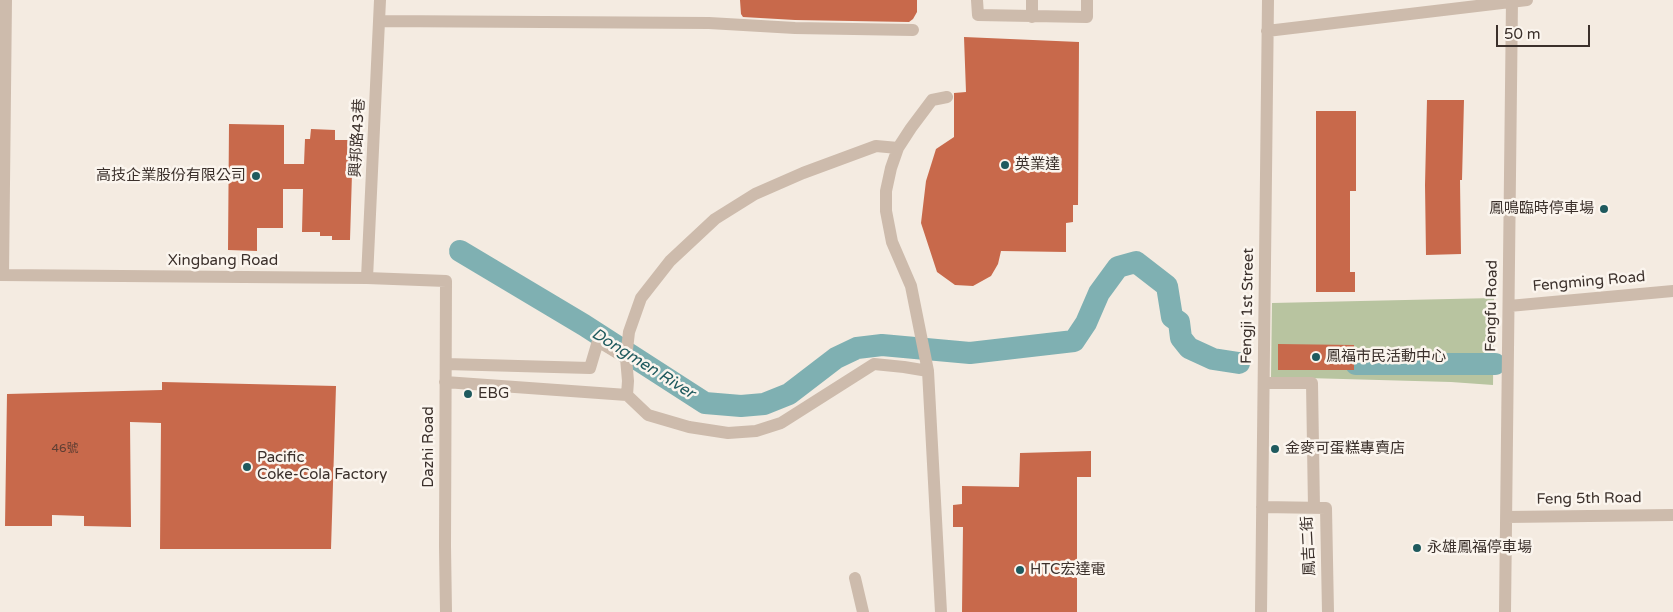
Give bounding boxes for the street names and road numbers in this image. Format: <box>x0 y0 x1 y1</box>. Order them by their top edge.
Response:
street label: 興邦路43巷 <box>347 98 369 178</box>
street label: Fengji 1st Street <box>1238 248 1258 364</box>
street label: Xingbang Road <box>168 252 278 270</box>
street label: Fengfu Road <box>1482 260 1502 352</box>
street label: Fengming Road <box>1532 268 1646 296</box>
street label: Dazhi Road <box>420 406 438 488</box>
street label: Feng 5th Road <box>1536 489 1642 509</box>
street label: 鳳吉二街 <box>1298 516 1320 576</box>

